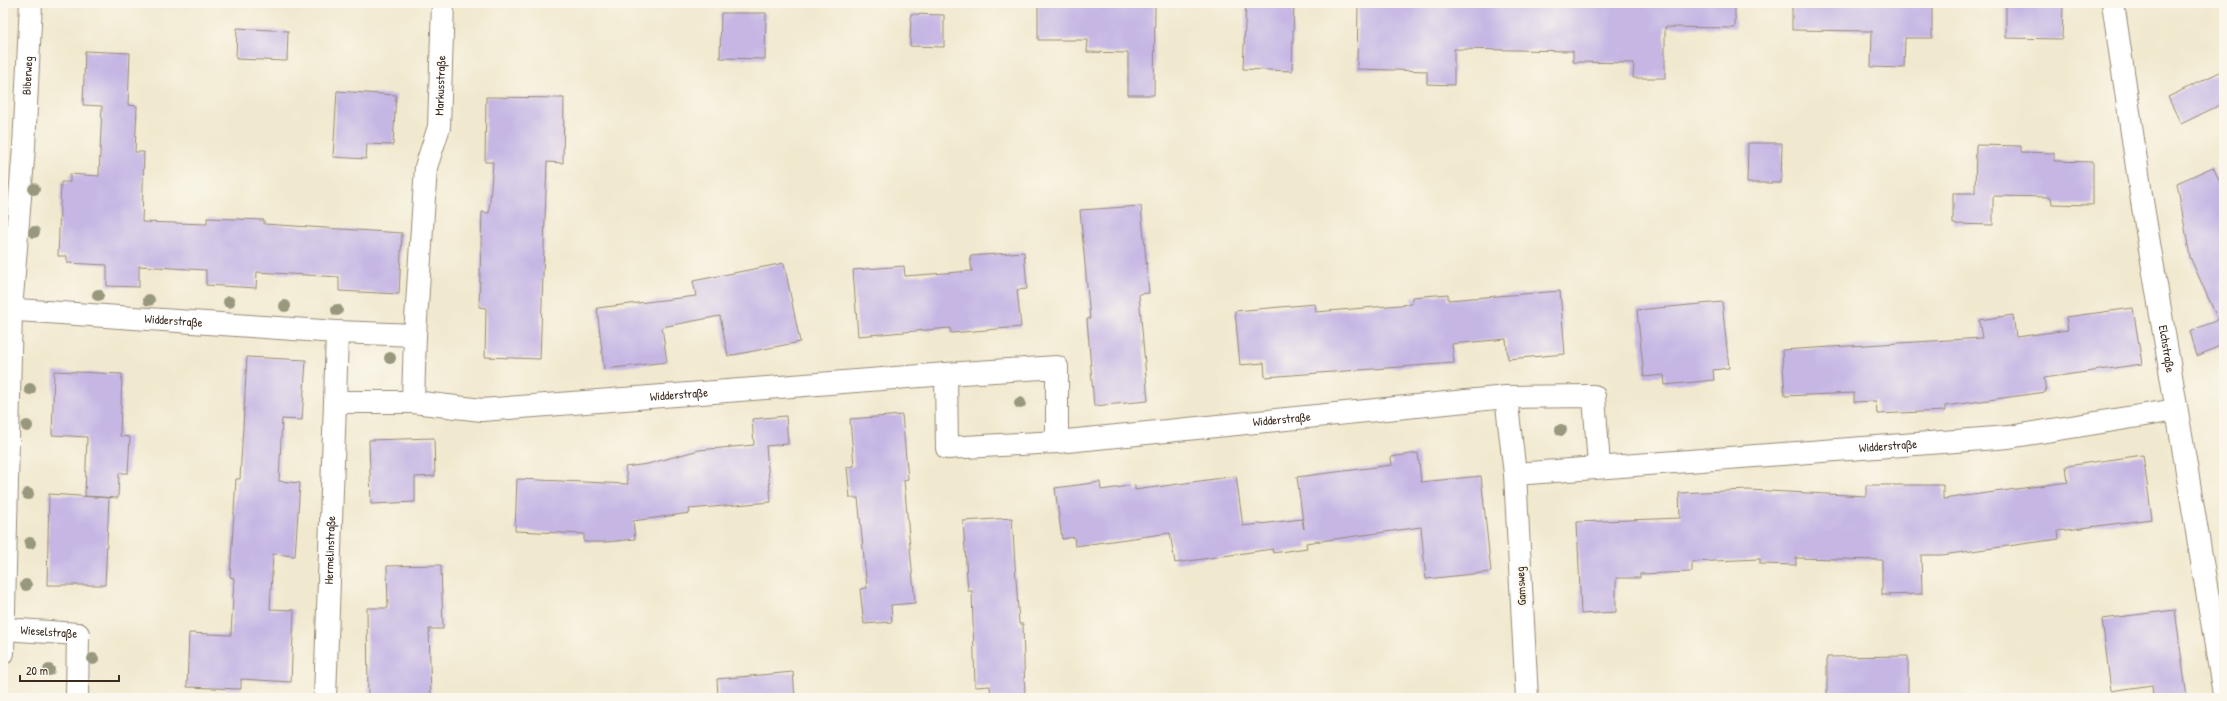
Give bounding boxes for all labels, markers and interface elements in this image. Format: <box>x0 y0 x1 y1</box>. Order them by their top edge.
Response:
street label: Markusstraße <box>430 55 449 116</box>
street label: Biberweg <box>18 56 36 95</box>
street label: Widderstraße <box>144 310 203 331</box>
street label: Elchstraße <box>2155 324 2179 374</box>
street label: Widderstraße <box>649 383 709 405</box>
street label: Widderstraße <box>1252 408 1312 430</box>
street label: Widderstraße <box>1858 435 1918 456</box>
street label: Hermelinstraße <box>320 515 339 585</box>
street label: Gamsweg <box>1511 566 1530 606</box>
street label: Wieselstraße <box>20 621 78 642</box>
scale bar <box>20 657 119 683</box>
text: 20 m <box>26 662 48 679</box>

